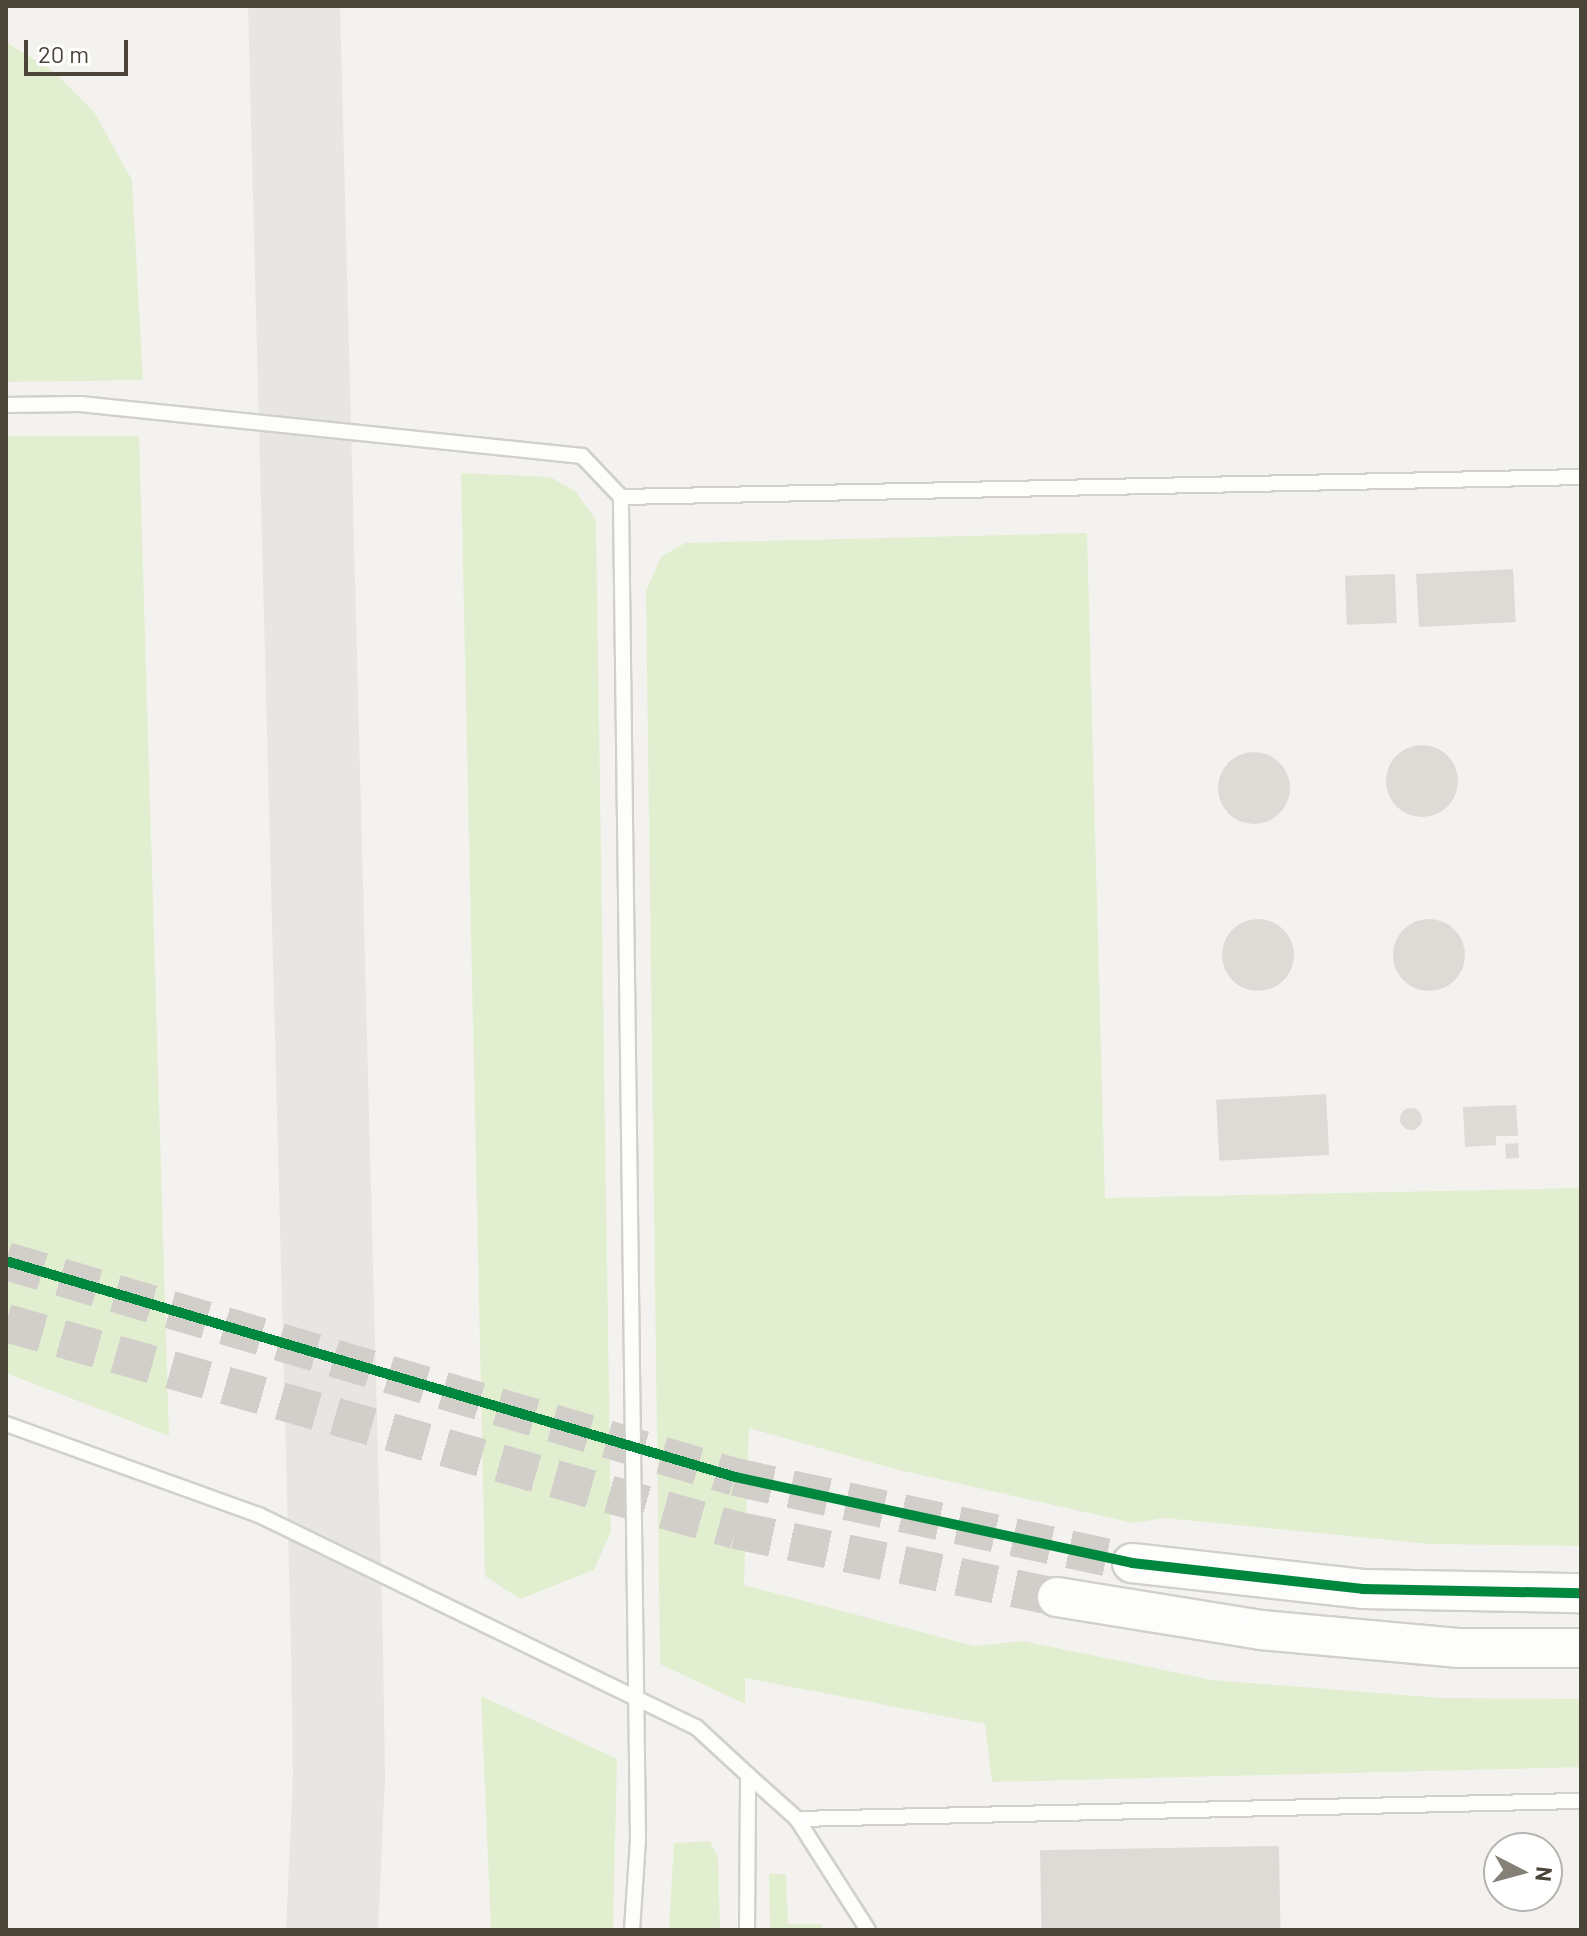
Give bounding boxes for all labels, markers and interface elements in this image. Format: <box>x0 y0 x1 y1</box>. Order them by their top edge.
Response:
scale bar <box>28 24 132 74</box>
text: 20 m <box>38 39 89 68</box>
north arrow <box>1483 1832 1563 1912</box>
text: N <box>1531 1866 1559 1883</box>

